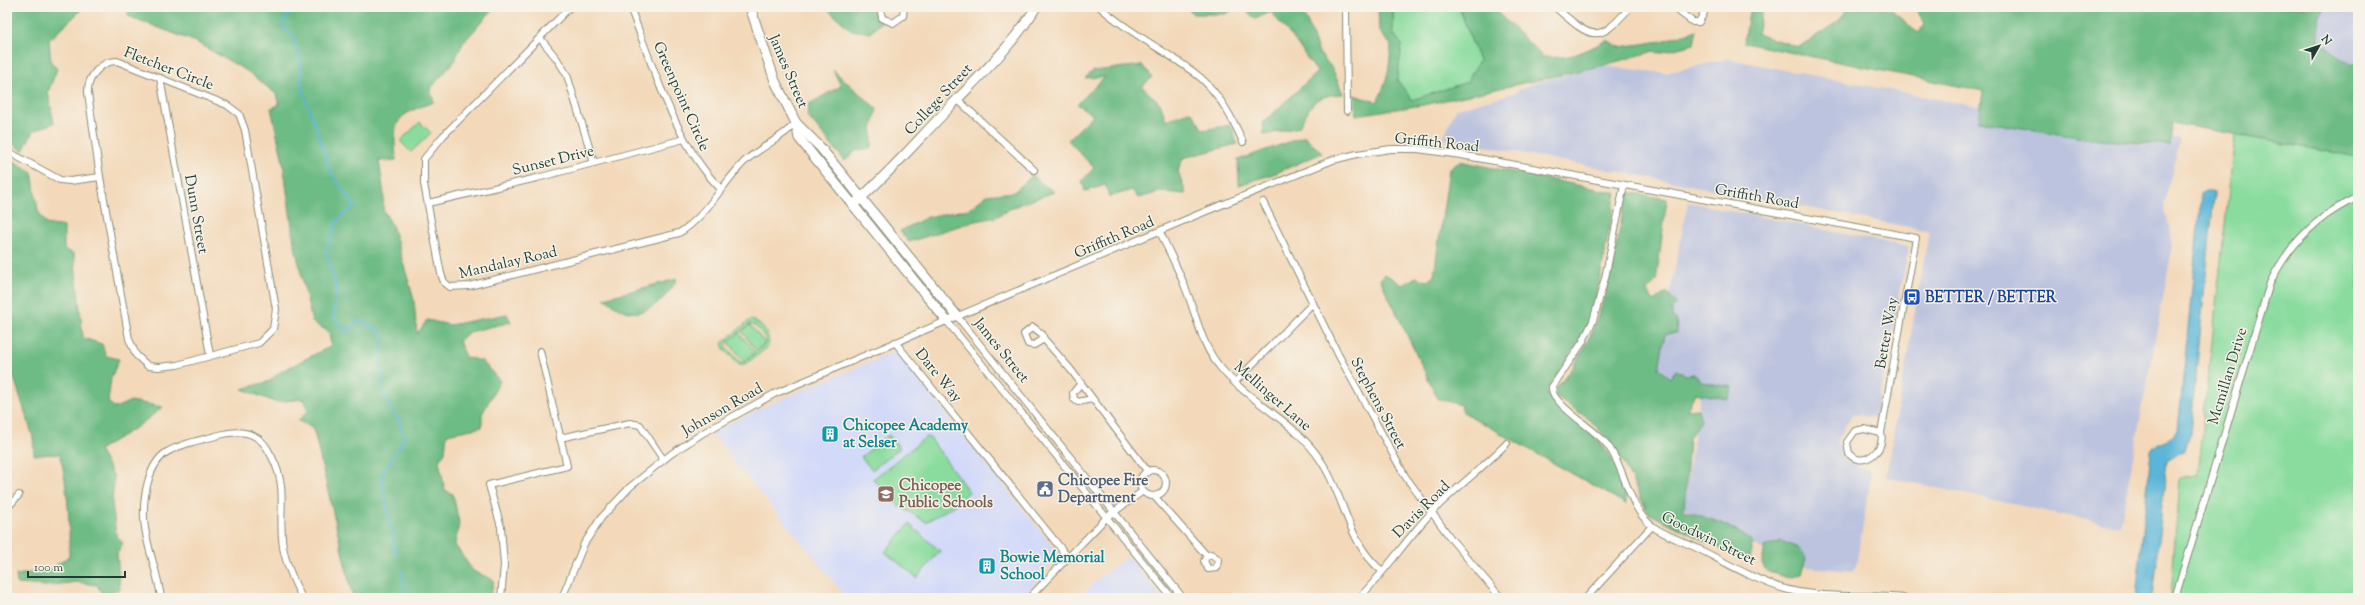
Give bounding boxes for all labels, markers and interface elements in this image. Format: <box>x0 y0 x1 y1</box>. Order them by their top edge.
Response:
north arrow <box>2299 26 2339 66</box>
street label: James Street <box>762 31 813 112</box>
text: N <box>2316 31 2335 49</box>
street label: Greenpoint Circle <box>647 39 714 155</box>
street label: Fletcher Circle <box>120 43 217 96</box>
street label: College Street <box>900 60 978 141</box>
street label: Griffith Road <box>1393 129 1481 158</box>
street label: Sunset Drive <box>510 141 597 182</box>
street label: Dunn Street <box>178 173 213 256</box>
street label: Griffith Road <box>1713 180 1801 215</box>
street label: Griffith Road <box>1071 212 1158 265</box>
street label: Mandalay Road <box>457 242 560 285</box>
bus stop icon: BETTER / BETTER <box>1902 287 1922 307</box>
place label: BETTER / BETTER <box>1925 288 2057 309</box>
street label: Better Way <box>1871 295 1904 371</box>
street label: James Street <box>967 313 1034 388</box>
street label: Mcmillan Drive <box>2204 325 2253 428</box>
street label: Dare Way <box>909 344 967 408</box>
street label: Stephens Street <box>1345 354 1411 453</box>
street label: Mellinger Lane <box>1229 358 1315 437</box>
street label: Johnson Road <box>678 378 767 442</box>
place label: Chicopee Academy at Selser <box>843 416 969 454</box>
building icon: Chicopee Academy at Selser <box>820 424 840 444</box>
place label: Chicopee Fire Department <box>1058 471 1148 509</box>
place label: Chicopee Public Schools <box>899 476 993 514</box>
street label: Davis Road <box>1389 476 1456 543</box>
public building icon: Chicopee Fire Department <box>1035 479 1055 499</box>
school or university icon: Chicopee Public Schools <box>876 484 896 504</box>
street label: Goodwin Street <box>1657 507 1759 571</box>
place label: Bowie Memorial School <box>1000 548 1106 586</box>
scale bar <box>28 553 125 579</box>
building icon: Bowie Memorial School <box>977 556 997 576</box>
text: 100 m <box>34 559 63 577</box>

